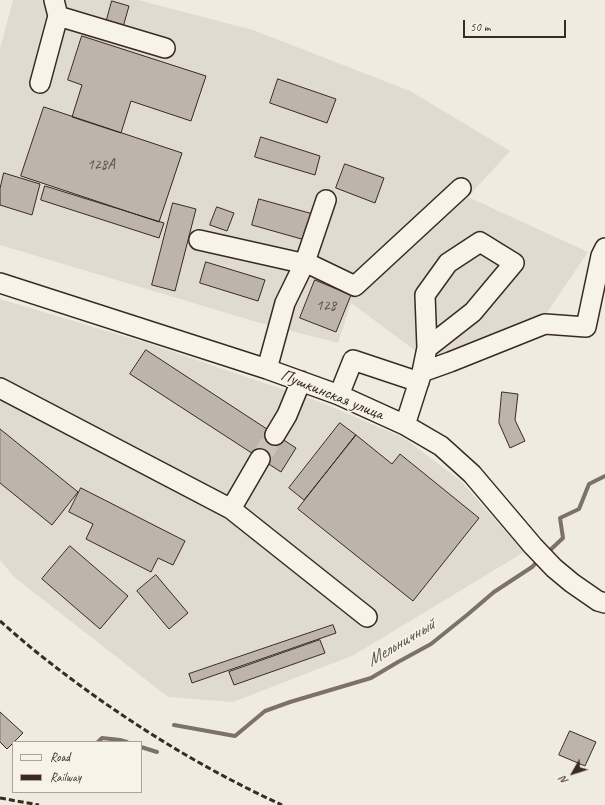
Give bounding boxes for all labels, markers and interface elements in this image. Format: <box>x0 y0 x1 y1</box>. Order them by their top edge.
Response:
scale bar <box>465 12 568 38</box>
text: 50 m <box>470 19 490 35</box>
house number: 128А <box>87 156 115 174</box>
house number: 128 <box>316 297 336 315</box>
street label: Пушкинская улица <box>278 365 386 425</box>
water label: Мельничный <box>363 614 439 672</box>
legend <box>12 741 142 793</box>
text: Road <box>50 749 70 765</box>
north arrow <box>553 753 593 793</box>
text: Railway <box>50 769 81 785</box>
text: N <box>556 773 571 788</box>

